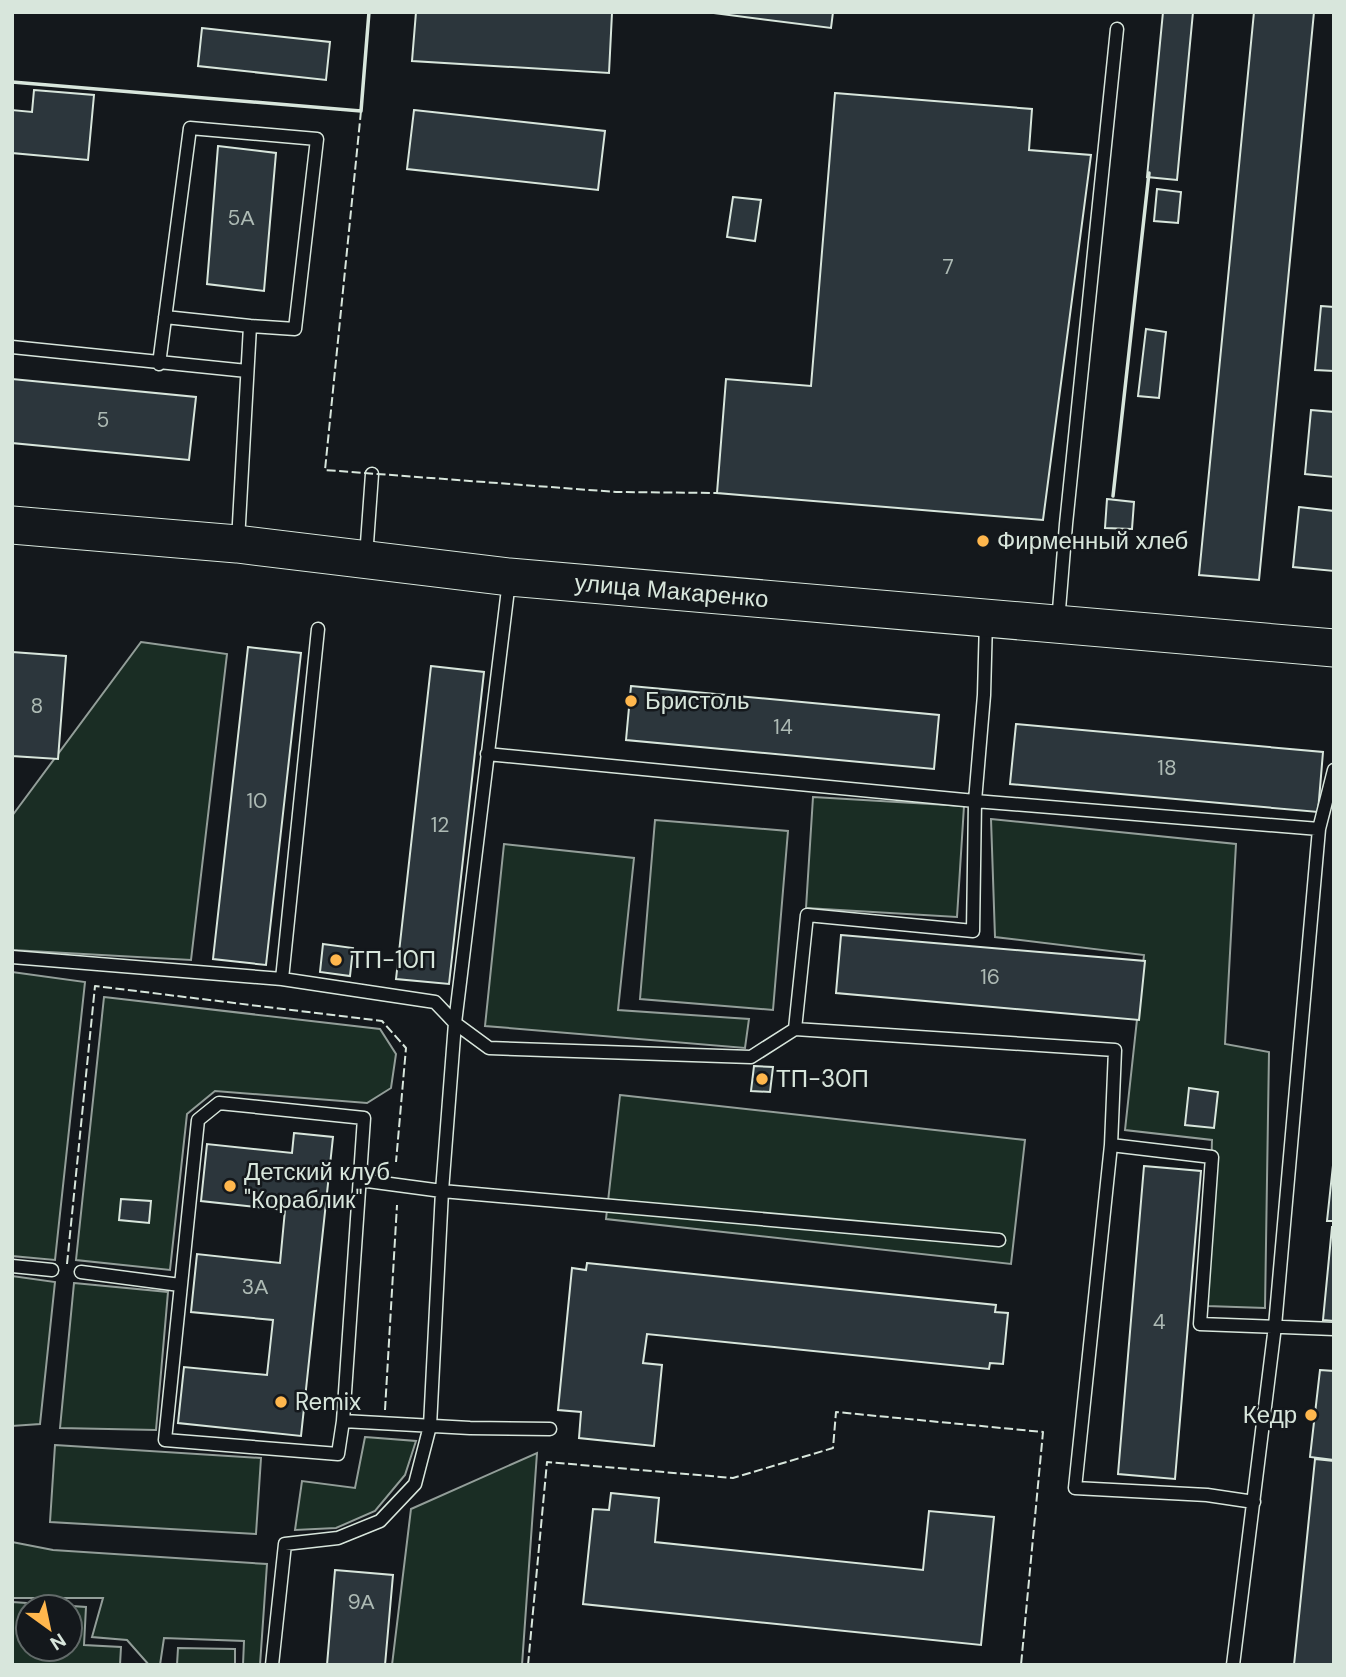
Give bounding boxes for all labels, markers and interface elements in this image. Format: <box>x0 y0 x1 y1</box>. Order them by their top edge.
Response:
house number: 5А <box>228 204 254 232</box>
house number: 7 <box>942 253 954 281</box>
house number: 5 <box>97 406 109 434</box>
place label: Фирменный хлеб <box>997 525 1188 556</box>
marker: Фирменный хлеб <box>975 533 991 549</box>
street label: улица Макаренко <box>573 567 770 614</box>
place label: Бристоль <box>645 685 750 716</box>
house number: 8 <box>31 692 43 720</box>
marker: Бристоль <box>623 693 639 709</box>
house number: 14 <box>773 713 793 741</box>
house number: 18 <box>1157 754 1177 782</box>
house number: 10 <box>247 787 267 815</box>
house number: 12 <box>431 811 449 839</box>
place label: ТП-10П <box>350 944 436 975</box>
marker: ТП-10П <box>328 952 344 968</box>
house number: 16 <box>980 963 1000 991</box>
place label: ТП-30П <box>776 1063 869 1094</box>
marker: ТП-30П <box>754 1071 770 1087</box>
place label: Детский клуб "Кораблик" <box>244 1156 390 1215</box>
marker: Детский клуб "Кораблик" <box>222 1178 238 1194</box>
house number: 3А <box>242 1273 268 1301</box>
house number: 4 <box>1153 1308 1166 1336</box>
place label: Remix <box>295 1386 361 1417</box>
marker: Remix <box>273 1394 289 1410</box>
place label: Кедр <box>1243 1399 1297 1430</box>
marker: Кедр <box>1303 1407 1319 1423</box>
house number: 9А <box>347 1588 375 1616</box>
north arrow <box>14 1593 84 1663</box>
text: N <box>45 1628 71 1656</box>

